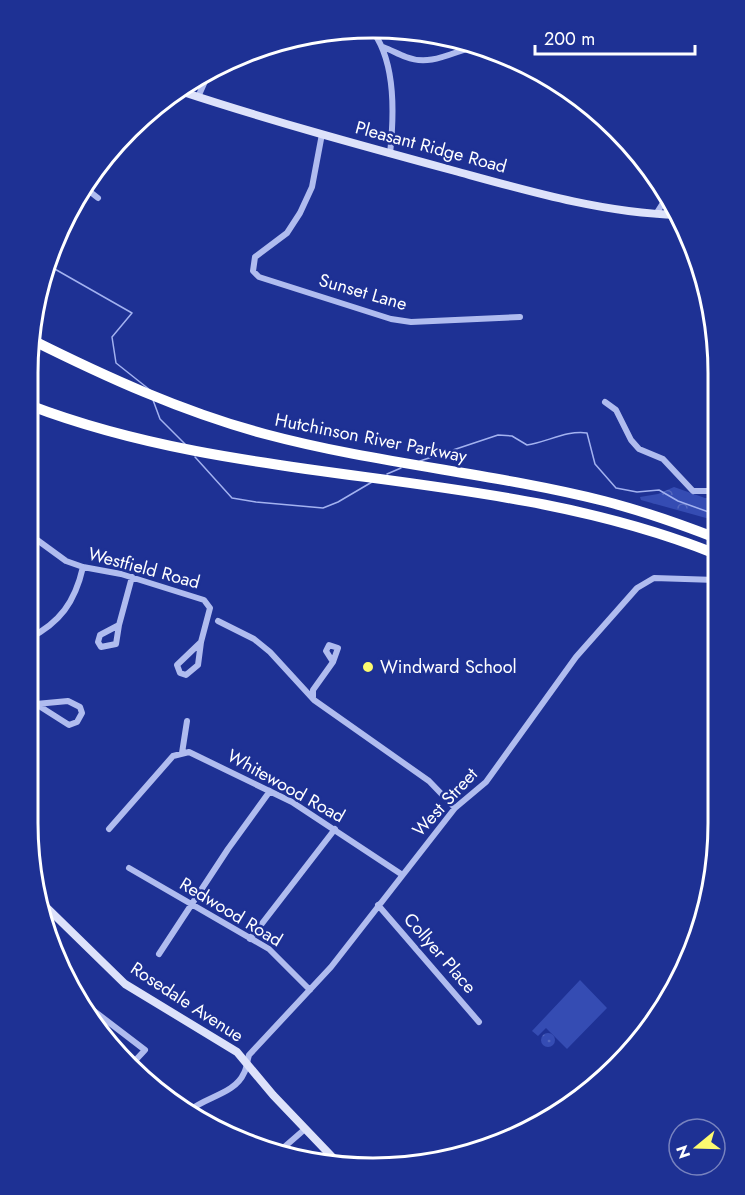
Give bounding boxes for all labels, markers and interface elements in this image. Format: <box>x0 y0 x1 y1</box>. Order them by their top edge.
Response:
scale bar <box>535 18 696 56</box>
text: 200 m <box>544 26 595 52</box>
street label: Pleasant Ridge Road <box>352 114 510 180</box>
street label: Sunset Lane <box>316 267 410 317</box>
street label: Hutchinson River Parkway <box>273 407 469 469</box>
street label: Westfield Road <box>85 541 203 595</box>
place label: Windward School <box>380 654 517 680</box>
marker: Windward School <box>361 660 375 674</box>
street label: Whitewood Road <box>222 743 350 829</box>
street label: West Street <box>406 761 484 842</box>
street label: Redwood Road <box>175 871 287 953</box>
street label: Collyer Place <box>398 907 482 999</box>
street label: Rosedale Avenue <box>125 956 249 1048</box>
north arrow <box>667 1117 727 1177</box>
text: N <box>670 1142 696 1161</box>

